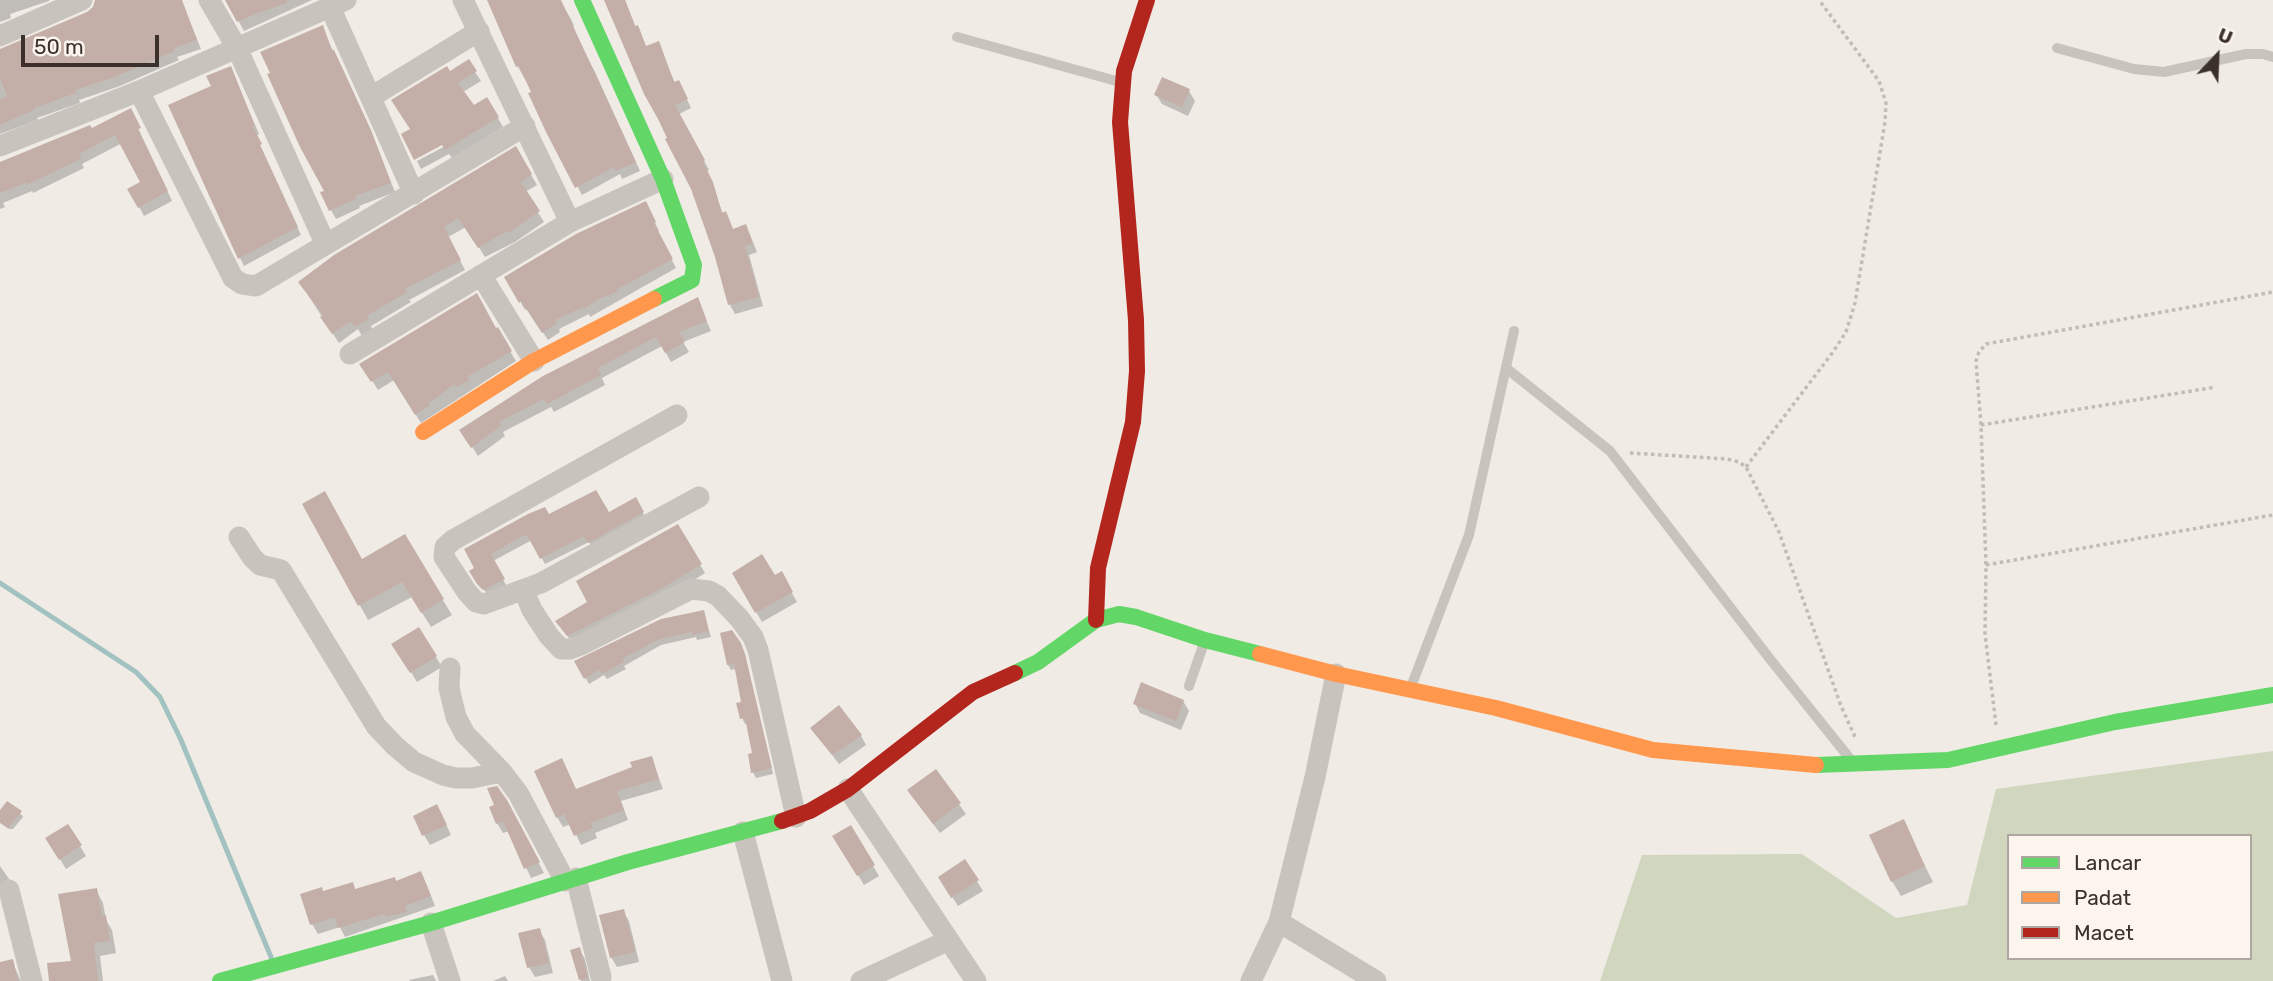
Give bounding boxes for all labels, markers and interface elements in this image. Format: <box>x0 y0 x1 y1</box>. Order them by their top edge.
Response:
scale bar <box>24 21 163 65</box>
north arrow <box>2182 21 2252 91</box>
text: U <box>2215 23 2236 49</box>
text: 50 m <box>34 34 84 59</box>
legend <box>2007 834 2252 960</box>
text: Lancar <box>2074 850 2141 875</box>
text: Padat <box>2074 885 2131 910</box>
text: Macet <box>2074 920 2134 945</box>

